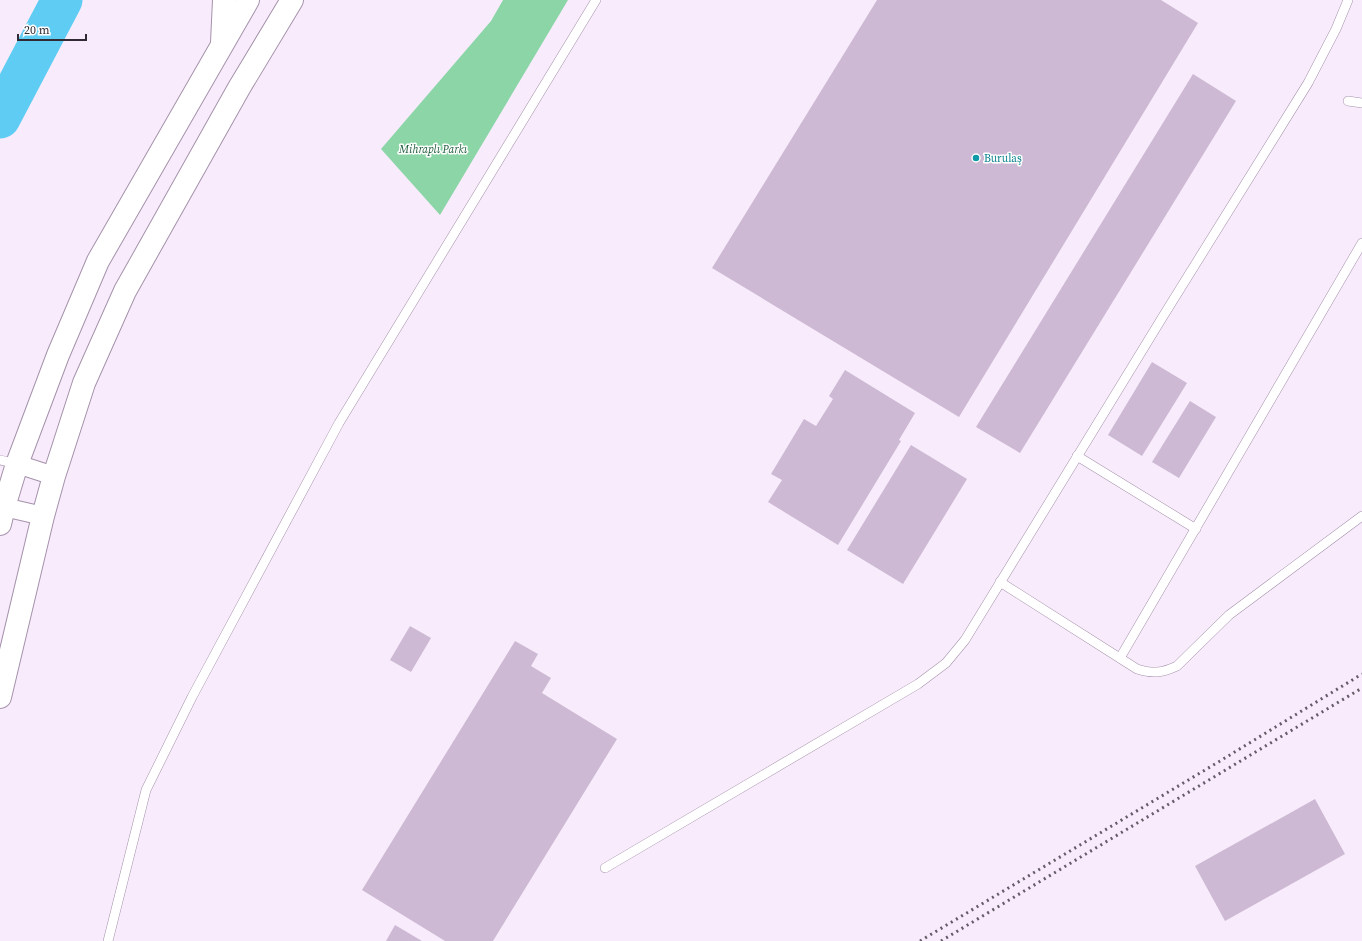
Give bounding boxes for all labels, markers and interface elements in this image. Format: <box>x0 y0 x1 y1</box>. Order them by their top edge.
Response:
scale bar <box>18 16 86 42</box>
text: 20 m <box>24 22 50 38</box>
park label: Mihraplı Parkı <box>398 142 468 157</box>
place label: Burulaş <box>984 151 1022 166</box>
marker: Burulaş <box>971 153 981 163</box>

